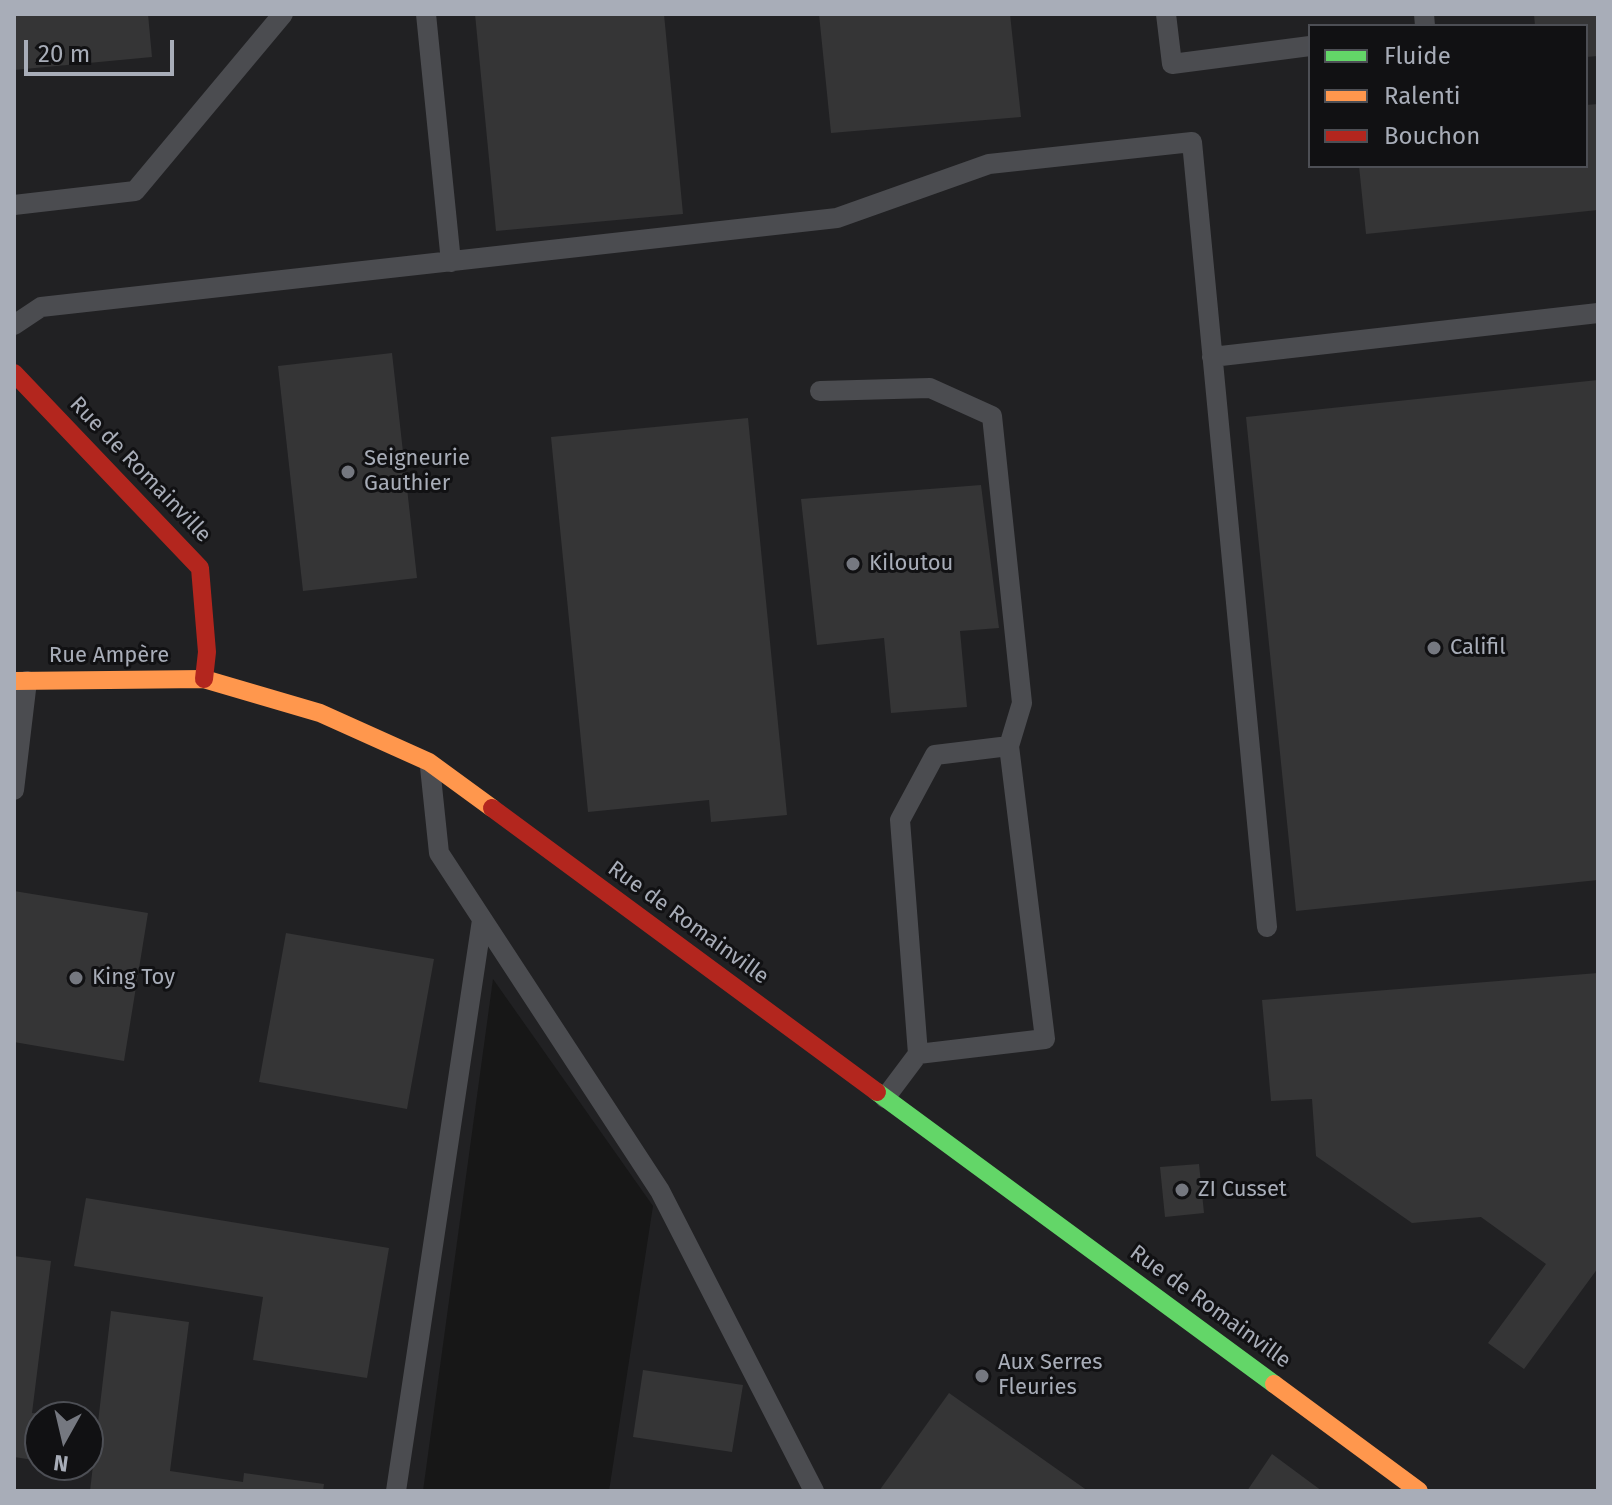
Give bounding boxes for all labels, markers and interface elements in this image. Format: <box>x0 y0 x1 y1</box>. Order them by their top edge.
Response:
scale bar <box>28 24 178 74</box>
legend <box>1308 24 1588 168</box>
text: 20 m <box>38 40 90 68</box>
text: Fluide <box>1384 42 1451 70</box>
text: Ralenti <box>1384 82 1461 110</box>
text: Bouchon <box>1384 122 1480 150</box>
street label: Rue de Romainville <box>64 392 216 548</box>
place label: Seigneurie Gauthier <box>364 446 470 498</box>
marker: Seigneurie Gauthier <box>339 463 357 481</box>
place label: Kiloutou <box>869 551 953 577</box>
marker: Kiloutou <box>844 555 862 573</box>
place label: Califil <box>1450 635 1506 661</box>
marker: Califil <box>1425 639 1443 657</box>
street label: Rue Ampère <box>49 643 169 669</box>
street label: Rue de Romainville <box>602 856 774 990</box>
place label: King Toy <box>92 965 175 991</box>
marker: King Toy <box>67 969 85 987</box>
place label: ZI Cusset <box>1198 1177 1287 1203</box>
marker: ZI Cusset <box>1173 1181 1191 1199</box>
street label: Rue de Romainville <box>1124 1240 1296 1374</box>
place label: Aux Serres Fleuries <box>998 1350 1102 1402</box>
marker: Aux Serres Fleuries <box>973 1367 991 1385</box>
north arrow <box>24 1401 104 1481</box>
text: N <box>52 1449 70 1478</box>

